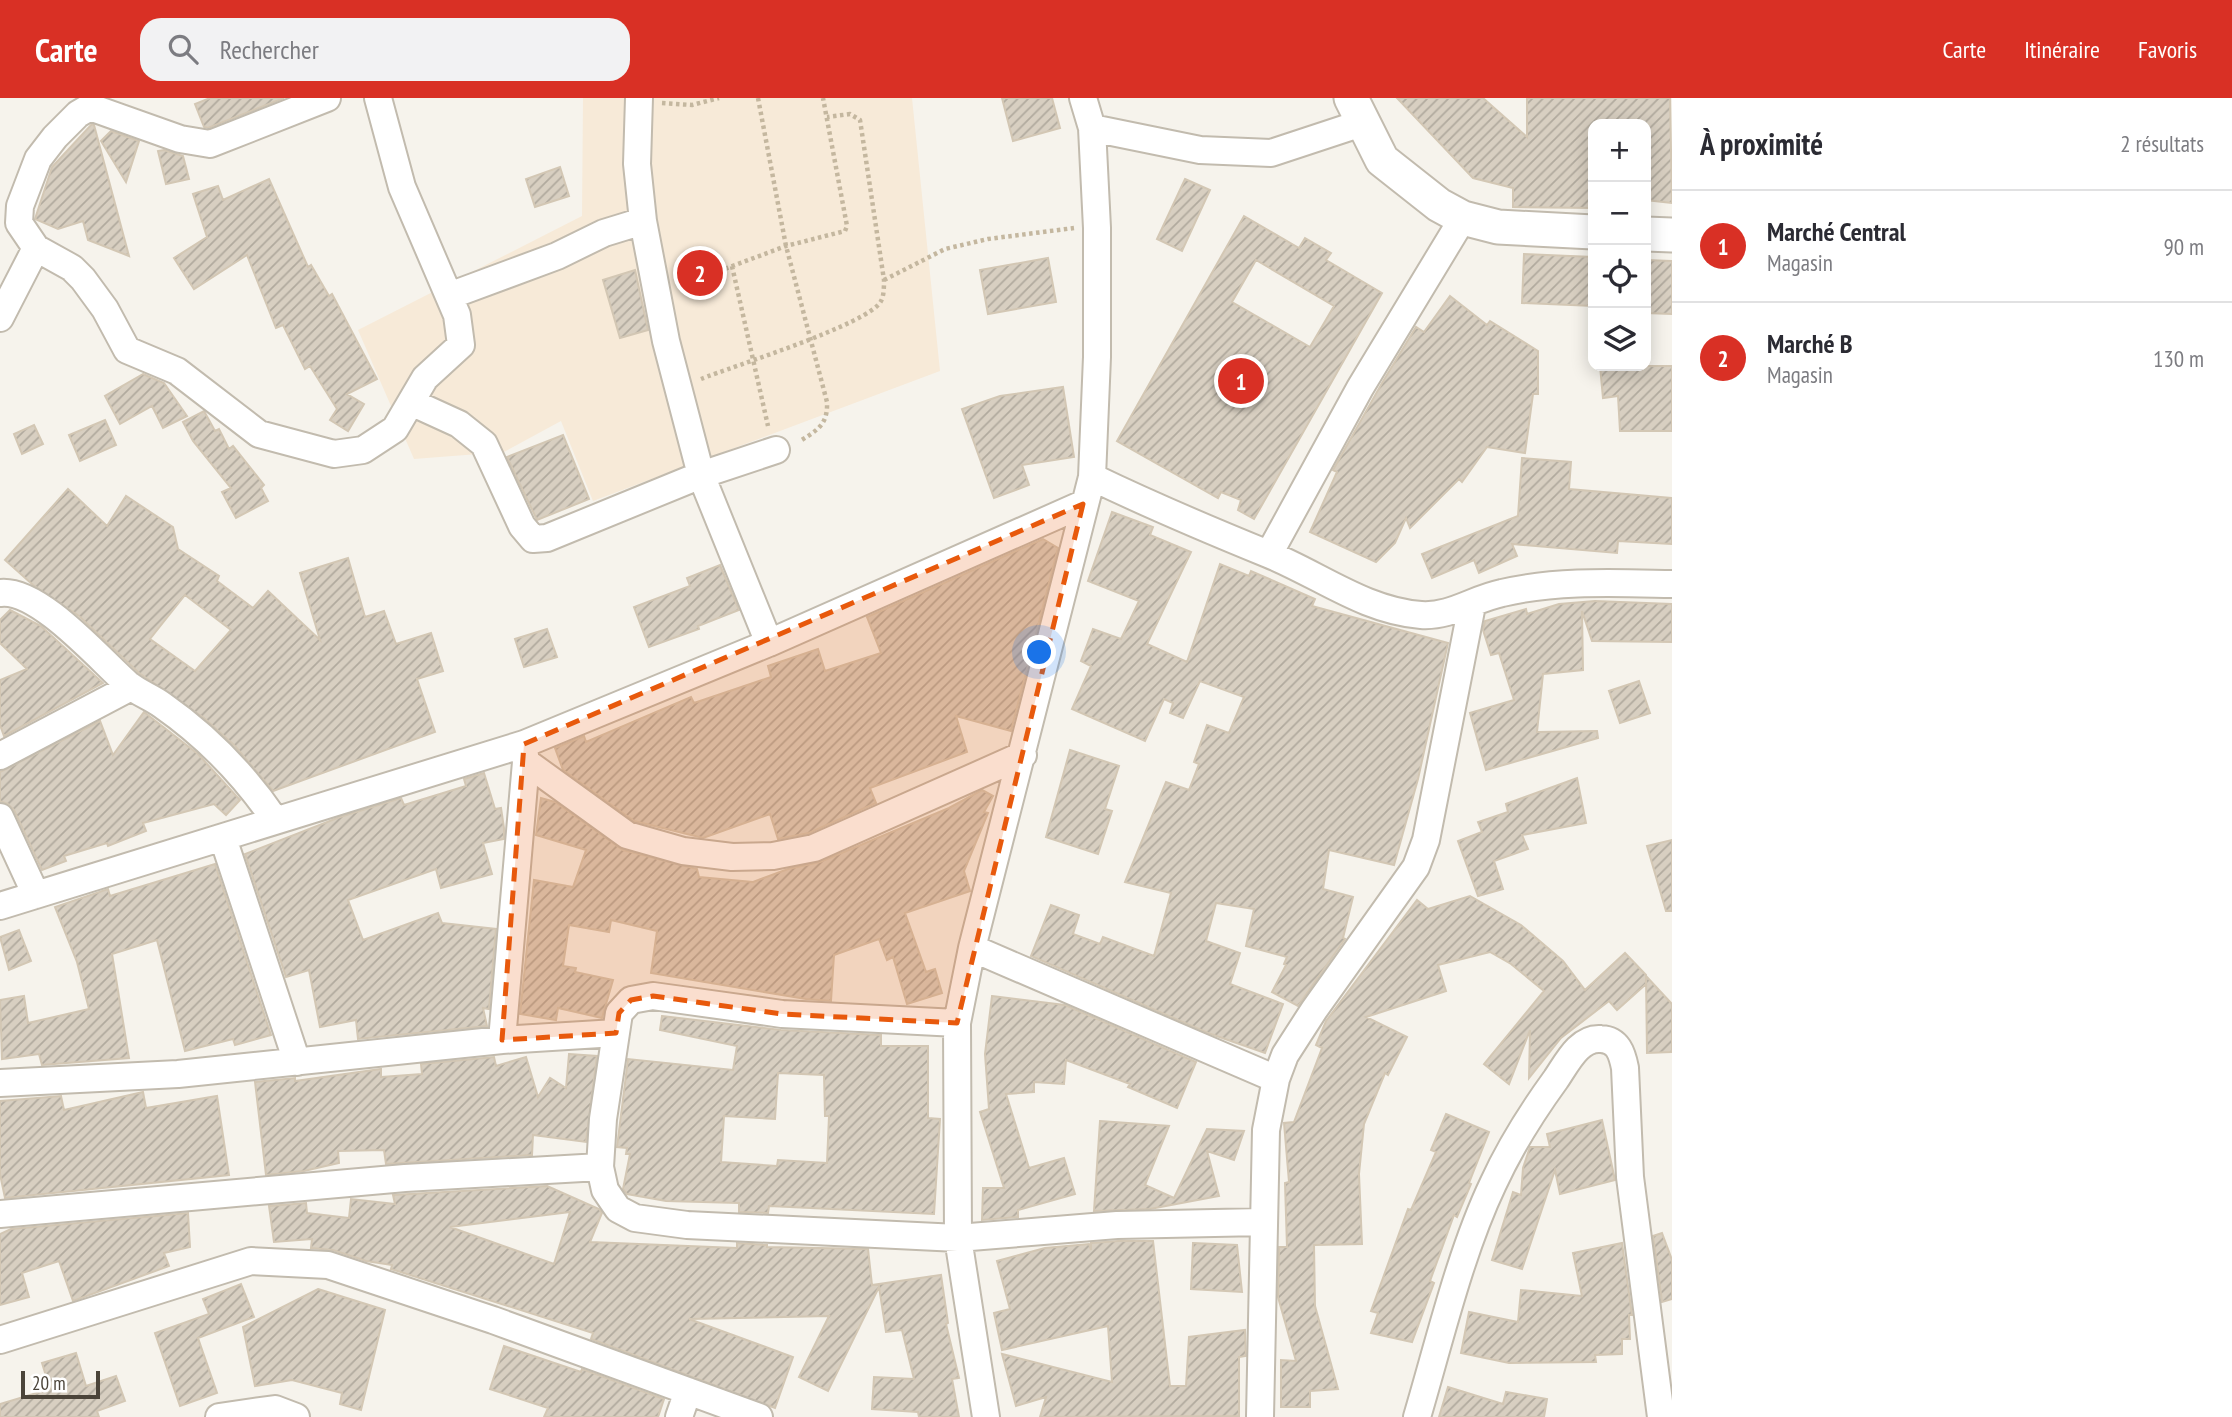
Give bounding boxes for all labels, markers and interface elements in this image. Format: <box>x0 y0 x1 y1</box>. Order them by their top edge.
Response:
search box <box>140 18 630 81</box>
text: Carte <box>35 28 98 71</box>
icon: search <box>164 30 202 68</box>
text: Rechercher <box>220 33 319 66</box>
text: Carte <box>1942 34 1986 65</box>
text: Itinéraire <box>2024 34 2100 65</box>
text: Favoris <box>2138 34 2197 65</box>
map controls <box>1588 119 1651 371</box>
button: + <box>1588 119 1651 182</box>
text: À proximité <box>1700 124 1823 163</box>
text: 2 résultats <box>2120 129 2204 158</box>
button: − <box>1588 182 1651 245</box>
text: Marché Central <box>1767 215 1906 248</box>
text: 1 <box>1718 232 1729 261</box>
text: 90 m <box>2163 232 2204 261</box>
button: locate <box>1588 245 1651 308</box>
pin: 2 <box>677 247 723 299</box>
text: Magasin <box>1767 248 1833 277</box>
button: layers <box>1588 308 1651 371</box>
text: Marché B <box>1767 327 1853 360</box>
text: 2 <box>1718 344 1729 373</box>
text: 130 m <box>2153 344 2204 373</box>
pin: 1 <box>1218 355 1264 407</box>
text: Magasin <box>1767 360 1833 389</box>
your location <box>1022 635 1056 669</box>
scale bar <box>21 1368 100 1400</box>
text: 20 m <box>32 1371 66 1395</box>

